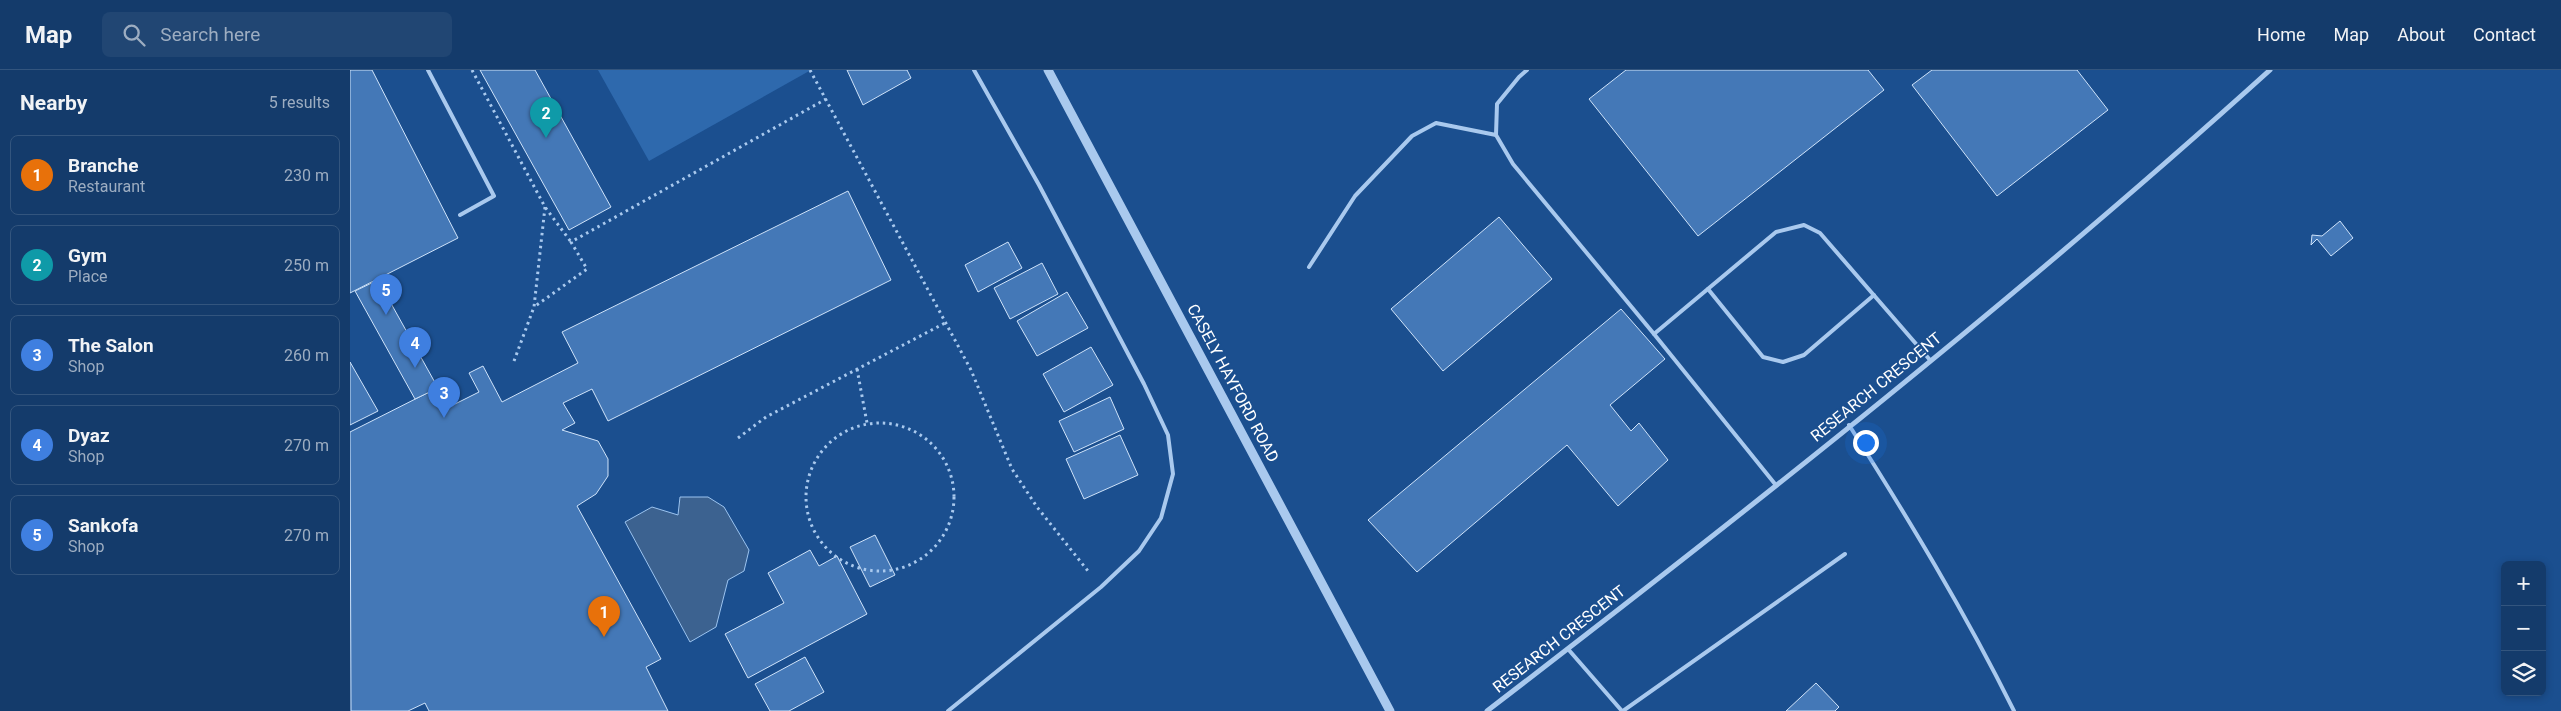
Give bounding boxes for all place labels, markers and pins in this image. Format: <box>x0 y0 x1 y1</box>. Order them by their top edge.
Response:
pin: 2 <box>530 97 562 138</box>
pin: 5 <box>370 274 402 315</box>
pin: 4 <box>399 327 431 368</box>
pin: 3 <box>428 377 460 418</box>
pin: 1 <box>588 596 620 637</box>

